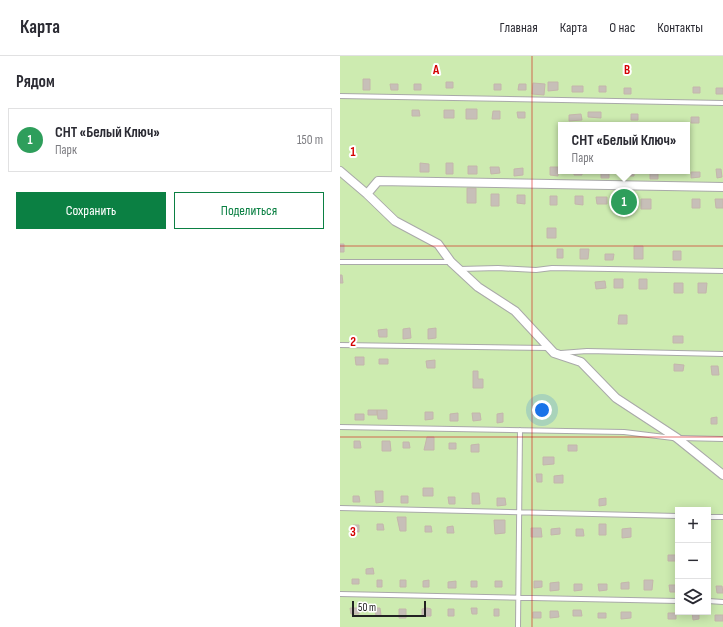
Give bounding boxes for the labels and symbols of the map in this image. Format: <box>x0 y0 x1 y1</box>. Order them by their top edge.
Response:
text: A <box>432 62 440 78</box>
text: B <box>624 62 630 78</box>
text: 1 <box>350 144 356 160</box>
pin: 1 <box>611 187 637 217</box>
text: 2 <box>350 334 356 350</box>
your location <box>532 400 552 420</box>
text: 3 <box>350 524 356 540</box>
scale bar <box>352 599 426 618</box>

